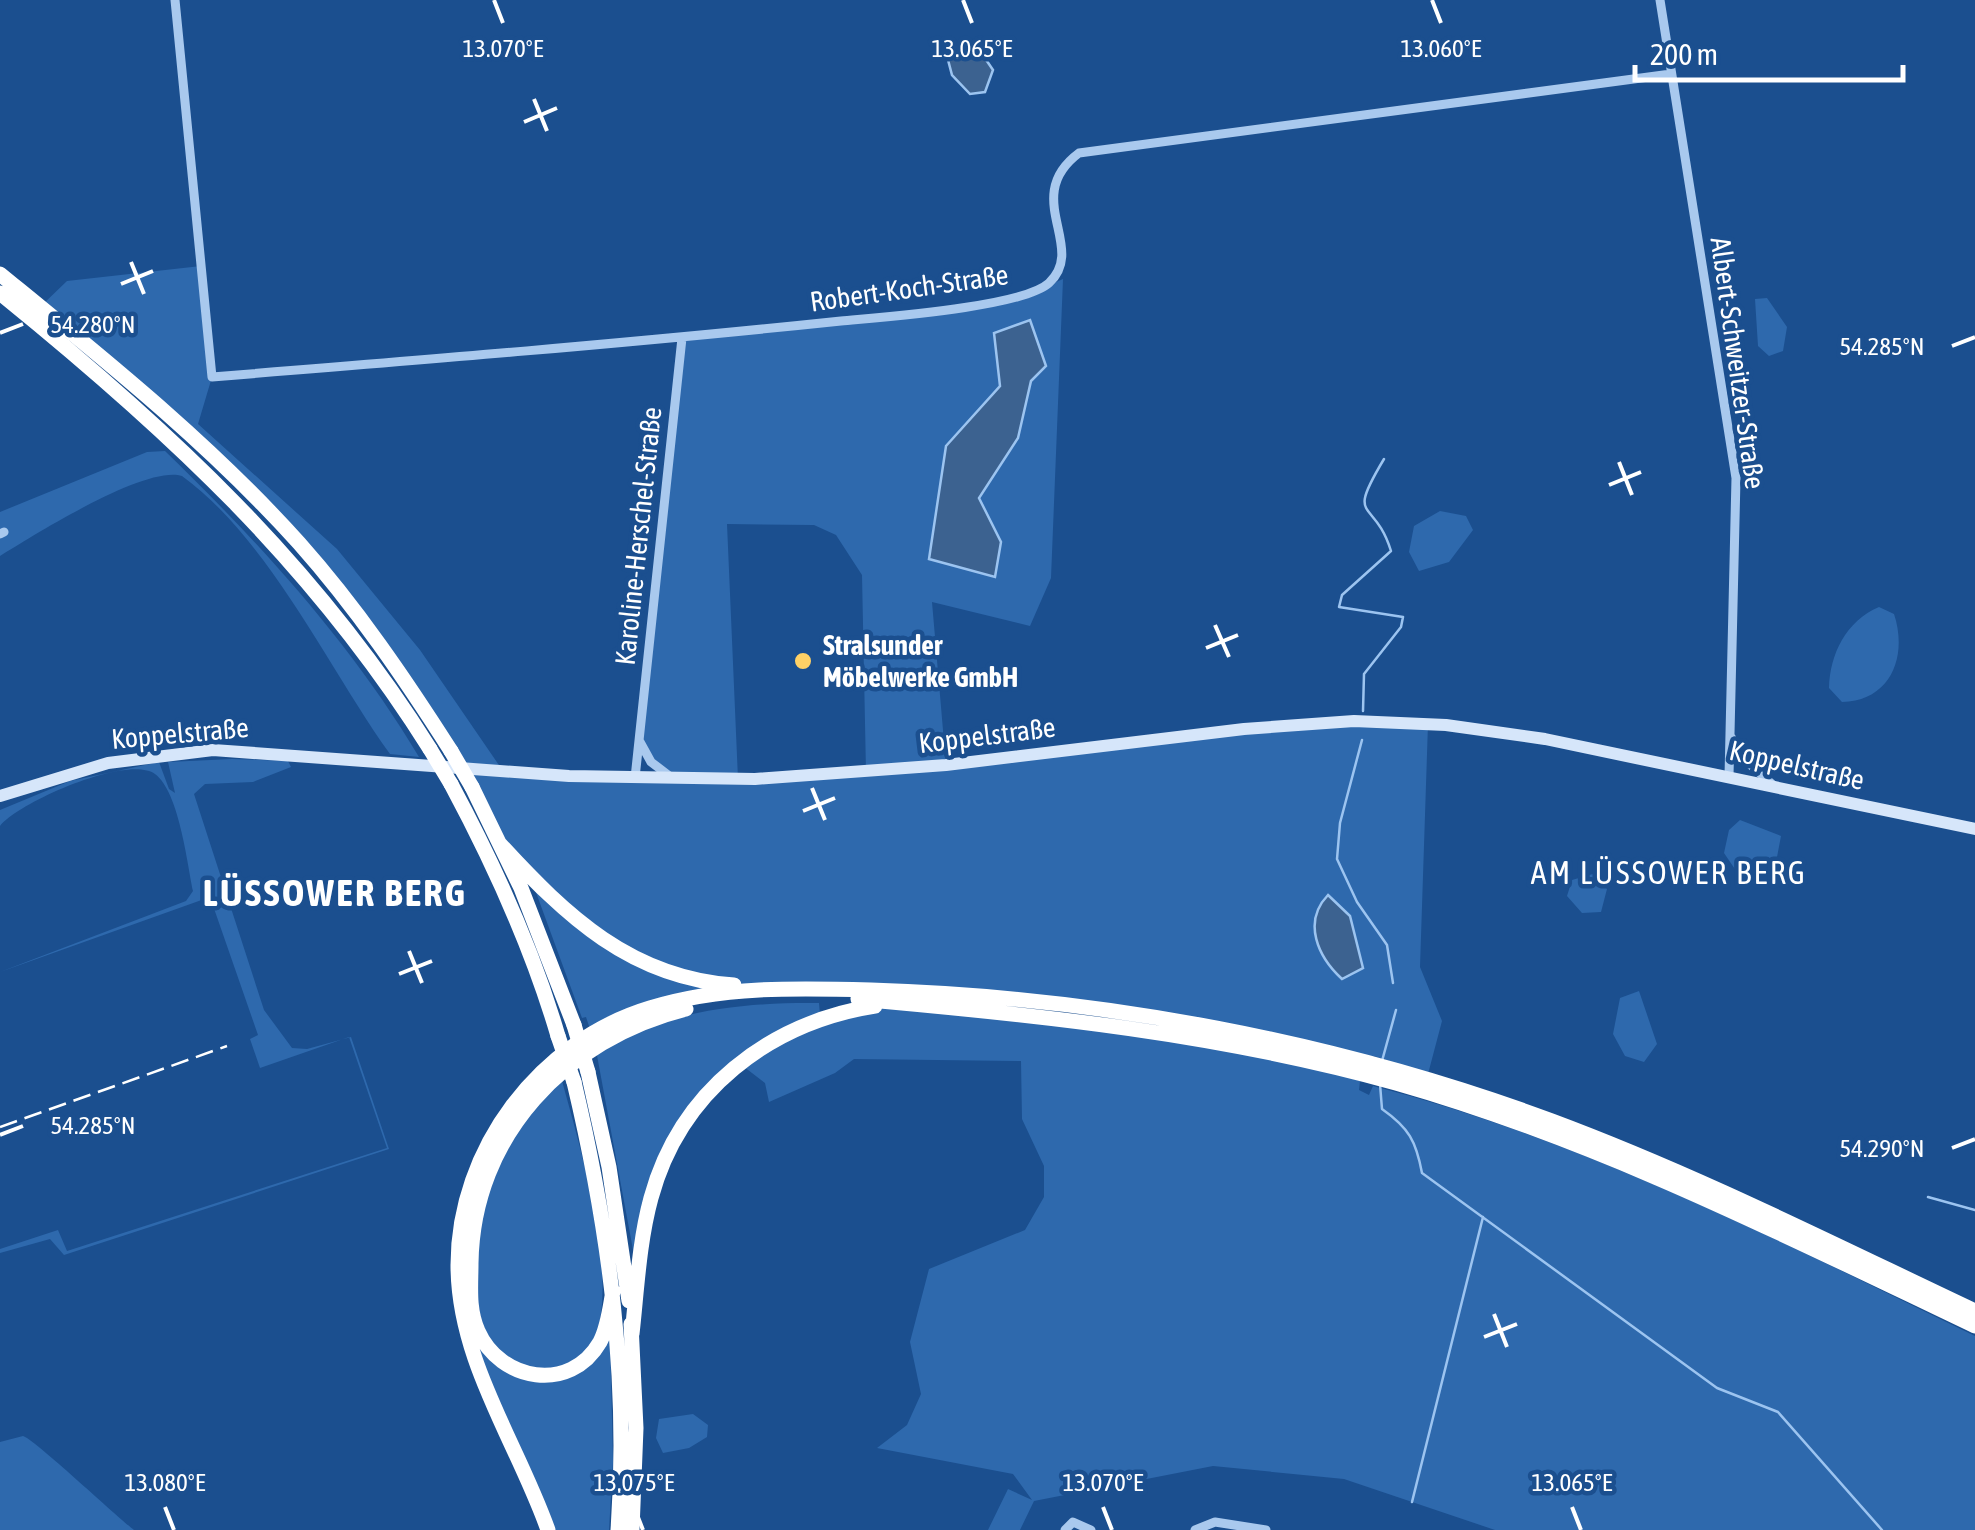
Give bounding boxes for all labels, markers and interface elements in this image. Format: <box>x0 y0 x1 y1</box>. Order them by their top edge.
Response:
scale bar <box>1635 20 1902 82</box>
text: 13.070°E <box>463 34 544 62</box>
text: 13.065°E <box>932 34 1013 62</box>
text: 13.060°E <box>1401 34 1482 62</box>
text: 200 m <box>1650 37 1718 71</box>
street label: Albert-Schweitzer-Straße <box>1705 235 1771 491</box>
street label: Robert-Koch-Straße <box>808 258 1010 318</box>
text: 54.280°N <box>51 310 135 338</box>
text: 54.285°N <box>1840 332 1924 360</box>
street label: Karoline-Herschel-Straße <box>609 405 667 667</box>
place label: Stralsunder Möbelwerke GmbH <box>823 629 1018 693</box>
marker: Stralsunder Möbelwerke GmbH <box>792 650 814 672</box>
street label: Koppelstraße <box>110 711 250 755</box>
street label: Koppelstraße <box>917 711 1057 759</box>
street label: Koppelstraße <box>1726 734 1868 796</box>
district label: AM LÜSSOWER BERG <box>1531 854 1807 891</box>
district label: LÜSSOWER BERG <box>203 871 467 914</box>
text: 54.285°N <box>51 1111 135 1139</box>
text: 54.290°N <box>1840 1134 1924 1162</box>
text: 13.080°E <box>125 1468 206 1496</box>
text: 13.075°E <box>594 1468 675 1496</box>
text: 13.070°E <box>1063 1468 1144 1496</box>
text: 13.065°E <box>1532 1468 1613 1496</box>

